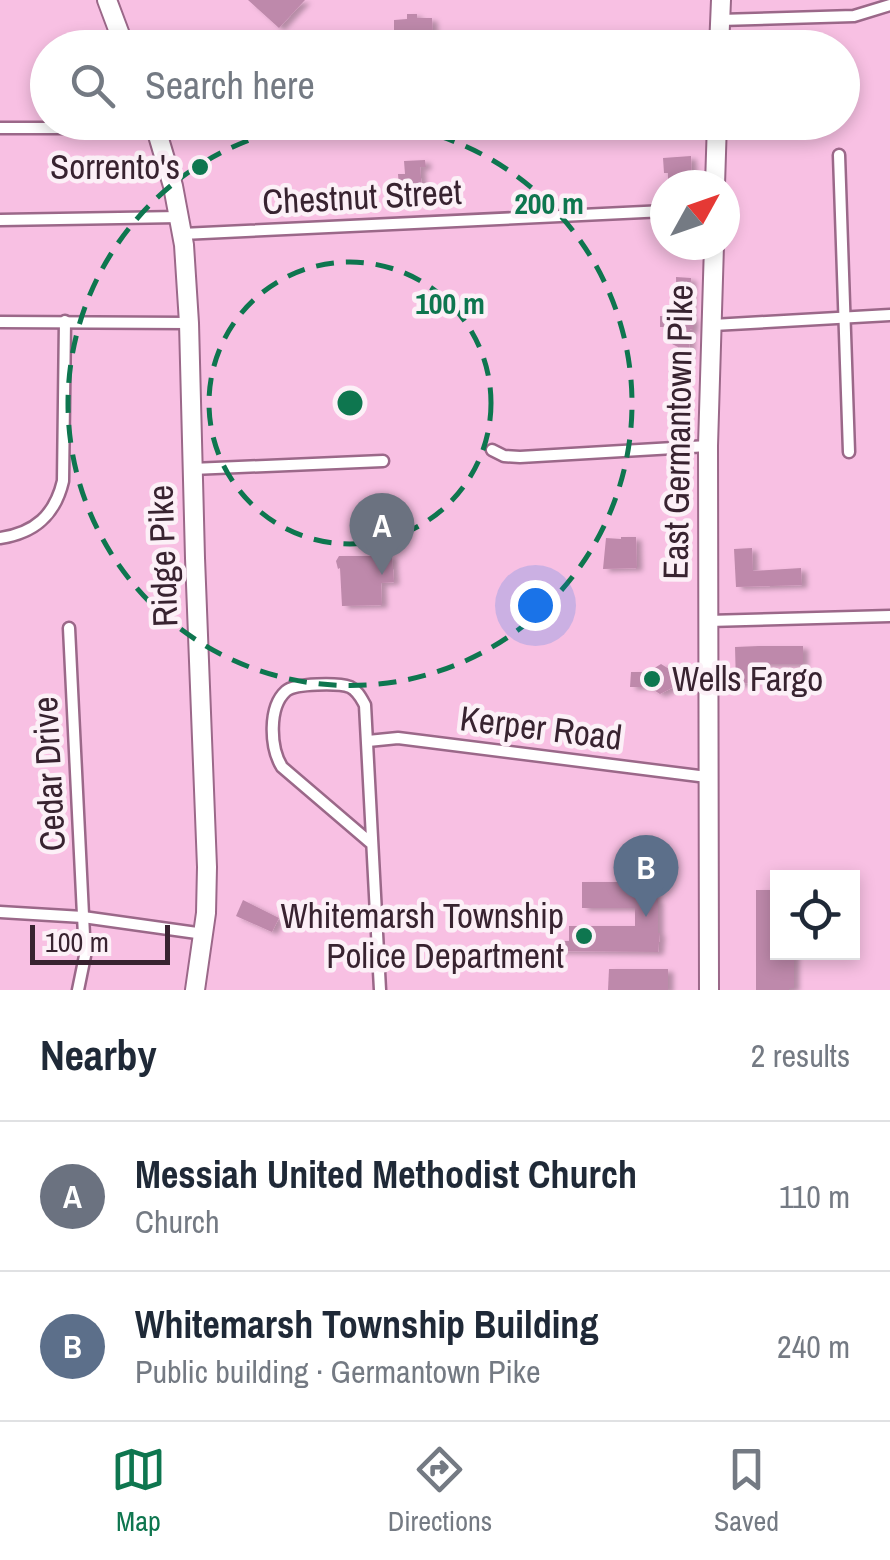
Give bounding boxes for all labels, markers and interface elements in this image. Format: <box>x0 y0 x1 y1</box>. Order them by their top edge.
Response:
search box <box>30 30 860 140</box>
icon: search <box>65 58 120 113</box>
text: Search here <box>145 60 315 111</box>
place label: Sorrento's <box>50 143 180 190</box>
marker: Sorrento's <box>189 156 211 178</box>
street label: Chestnut Street <box>261 168 463 225</box>
north arrow <box>650 170 740 260</box>
text: 200 m <box>514 183 584 223</box>
text: 100 m <box>415 283 485 323</box>
street label: East Germantown Pike <box>651 284 704 580</box>
centre of rings <box>332 385 368 421</box>
street label: Ridge Pike <box>137 484 188 628</box>
pin: A <box>350 492 414 575</box>
your location <box>510 580 561 631</box>
place label: Wells Fargo <box>672 655 823 702</box>
marker: Wells Fargo <box>641 668 663 690</box>
street label: Kerper Road <box>457 694 625 761</box>
street label: Cedar Drive <box>21 696 76 853</box>
pin: B <box>614 834 678 917</box>
map controls <box>770 870 860 960</box>
button: locate <box>770 870 860 960</box>
place label: Whitemarsh Township Police Department <box>281 892 564 979</box>
scale bar <box>30 920 170 964</box>
text: 100 m <box>45 923 109 961</box>
marker: Whitemarsh Township Police Department <box>573 925 595 947</box>
text: Nearby <box>40 1027 157 1083</box>
text: 2 results <box>751 1034 850 1077</box>
text: Messiah United Methodist Church <box>135 1149 637 1200</box>
text: A <box>63 1175 82 1218</box>
text: 110 m <box>779 1175 850 1218</box>
text: Church <box>135 1200 220 1243</box>
text: Whitemarsh Township Building <box>135 1299 598 1350</box>
text: B <box>63 1325 82 1368</box>
text: 240 m <box>777 1325 850 1368</box>
text: Public building · Germantown Pike <box>135 1350 541 1393</box>
tab: Map <box>111 1442 166 1540</box>
tab: Directions <box>388 1442 492 1540</box>
tab: Saved <box>714 1442 779 1540</box>

